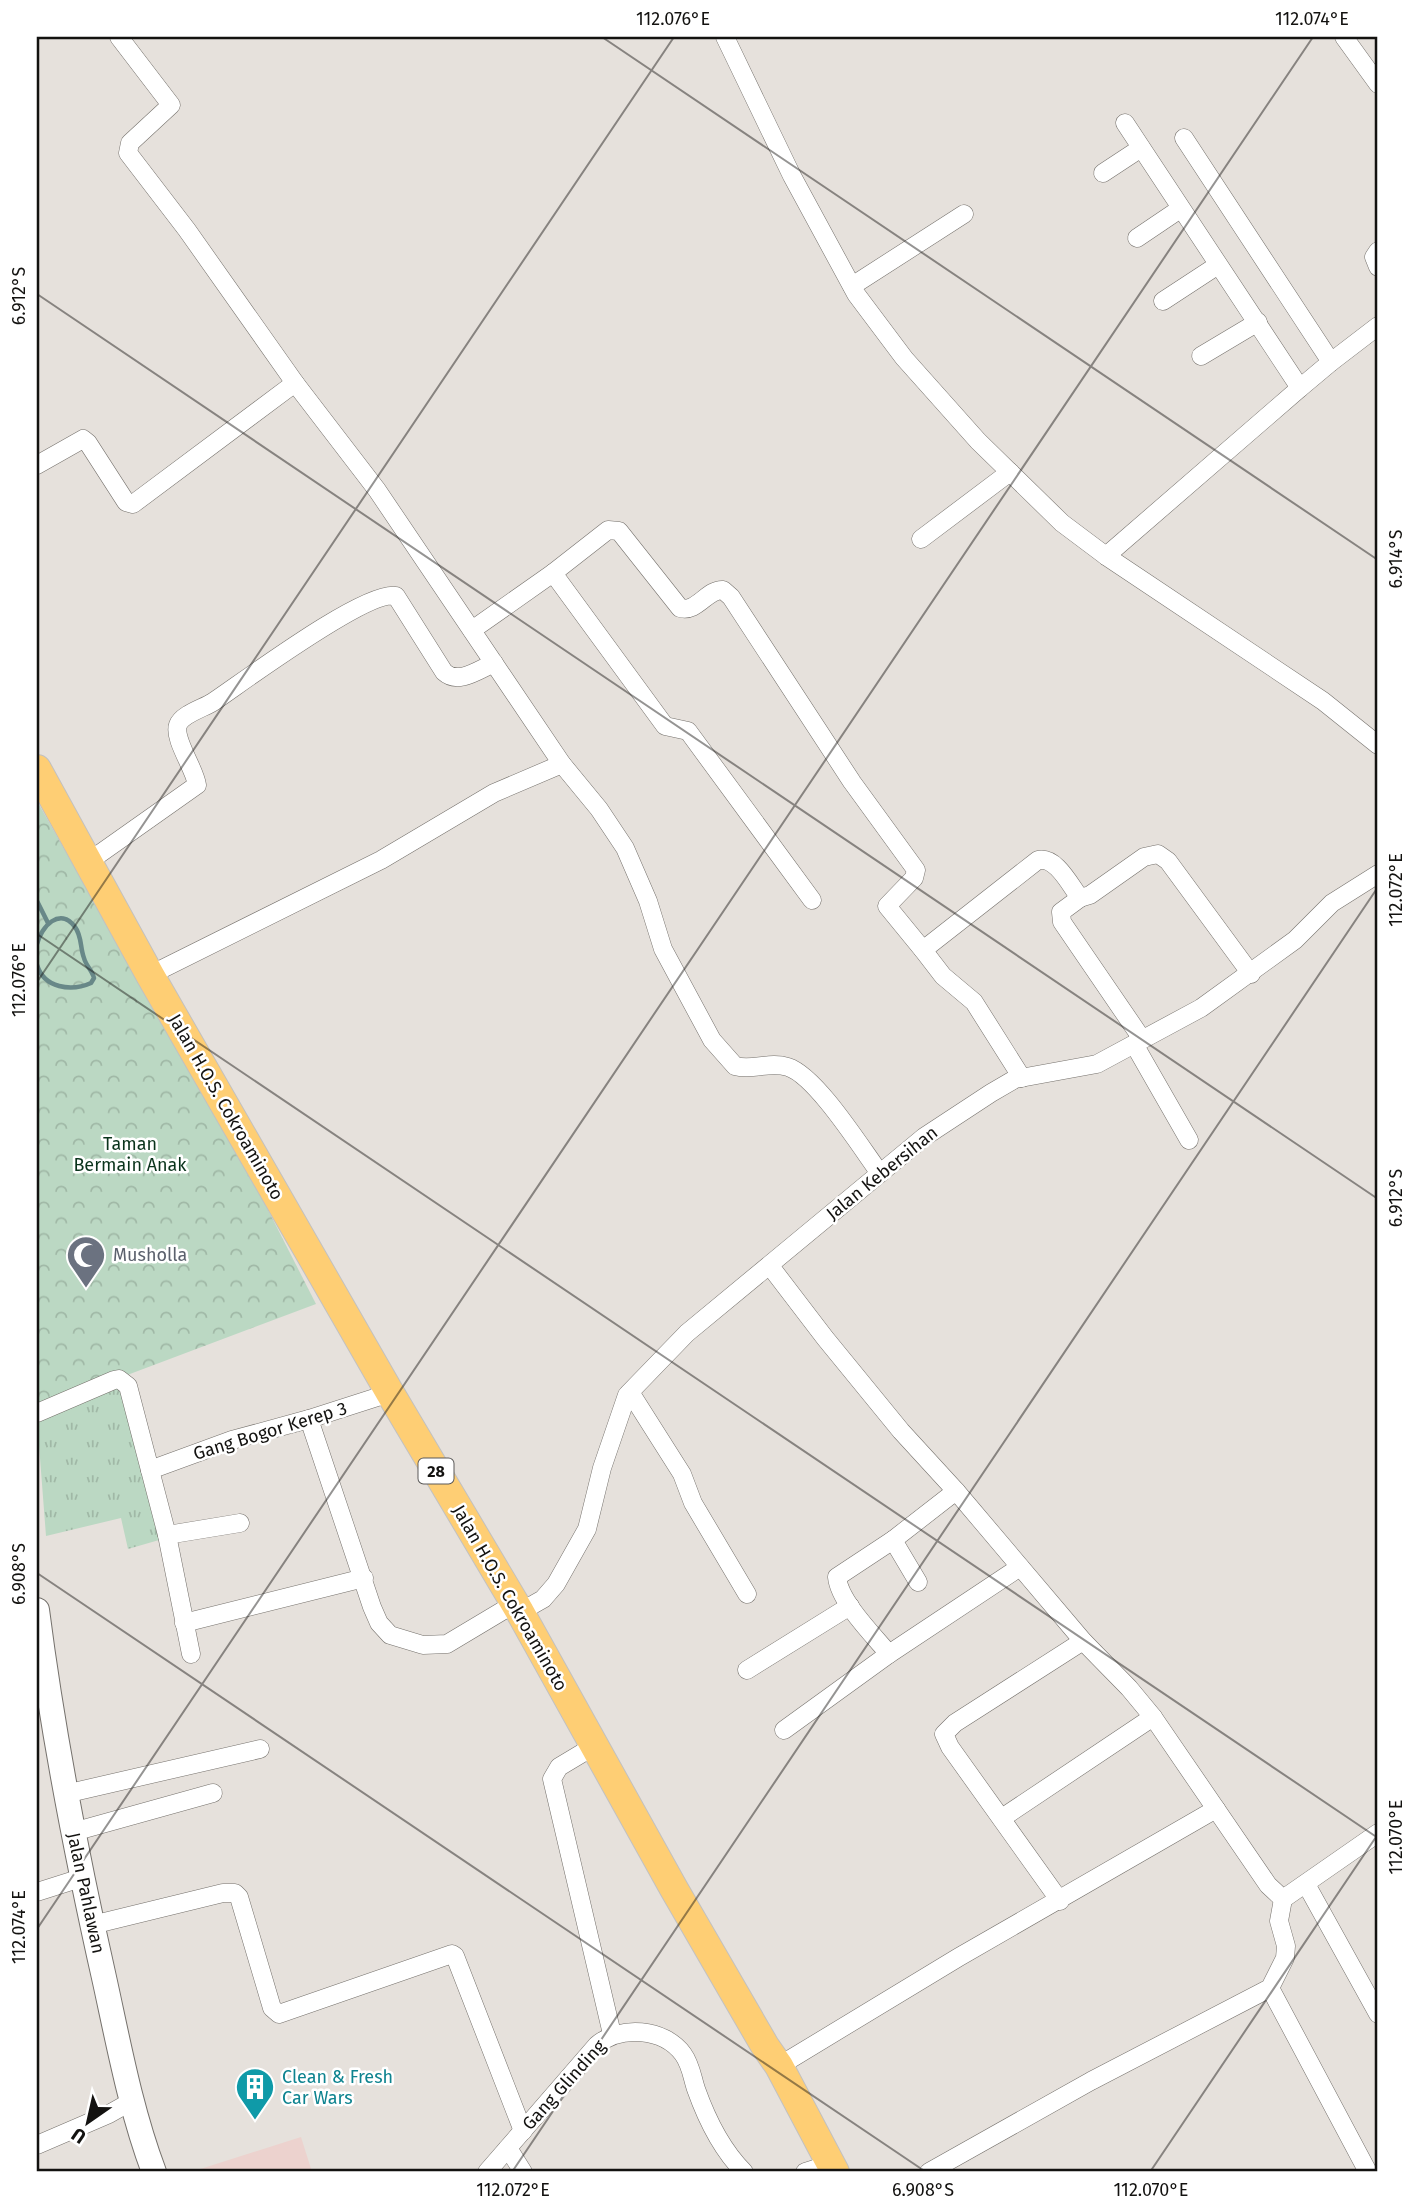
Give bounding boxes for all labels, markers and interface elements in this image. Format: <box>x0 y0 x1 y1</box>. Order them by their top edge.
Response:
text: 112.076°E <box>636 8 710 30</box>
text: 112.074°E <box>1275 8 1349 30</box>
text: 6.912°S <box>8 267 30 325</box>
text: 6.914°S <box>1385 529 1407 589</box>
text: 112.072°E <box>1385 853 1407 927</box>
text: 112.076°E <box>8 943 30 1017</box>
street label: Jalan H.O.S. Cokroaminoto <box>164 1010 288 1204</box>
street label: Jalan Kebersihan <box>822 1121 942 1225</box>
park label: Taman Bermain Anak <box>73 1133 187 1176</box>
text: 6.912°S <box>1385 1169 1407 1227</box>
mosque icon: Musholla <box>65 1234 107 1289</box>
place label: Musholla <box>113 1244 187 1266</box>
street label: Gang Bogor Kerep 3 <box>191 1397 349 1465</box>
road number: 28 <box>418 1458 453 1484</box>
street label: Jalan H.O.S. Cokroaminoto <box>448 1501 572 1695</box>
text: 6.908°S <box>8 1543 30 1605</box>
text: 112.070°E <box>1385 1800 1407 1874</box>
street label: Jalan Pahlawan <box>62 1830 110 1956</box>
text: 112.074°E <box>8 1890 30 1964</box>
street label: Gang Glinding <box>518 2035 611 2135</box>
building icon: Clean & Fresh Car Wars <box>234 2066 276 2121</box>
place label: Clean & Fresh Car Wars <box>282 2066 393 2109</box>
north arrow <box>52 2086 122 2156</box>
text: U <box>67 2123 90 2149</box>
text: 112.072°E <box>476 2179 550 2201</box>
text: 6.908°S <box>892 2179 954 2201</box>
text: 112.070°E <box>1114 2179 1188 2201</box>

